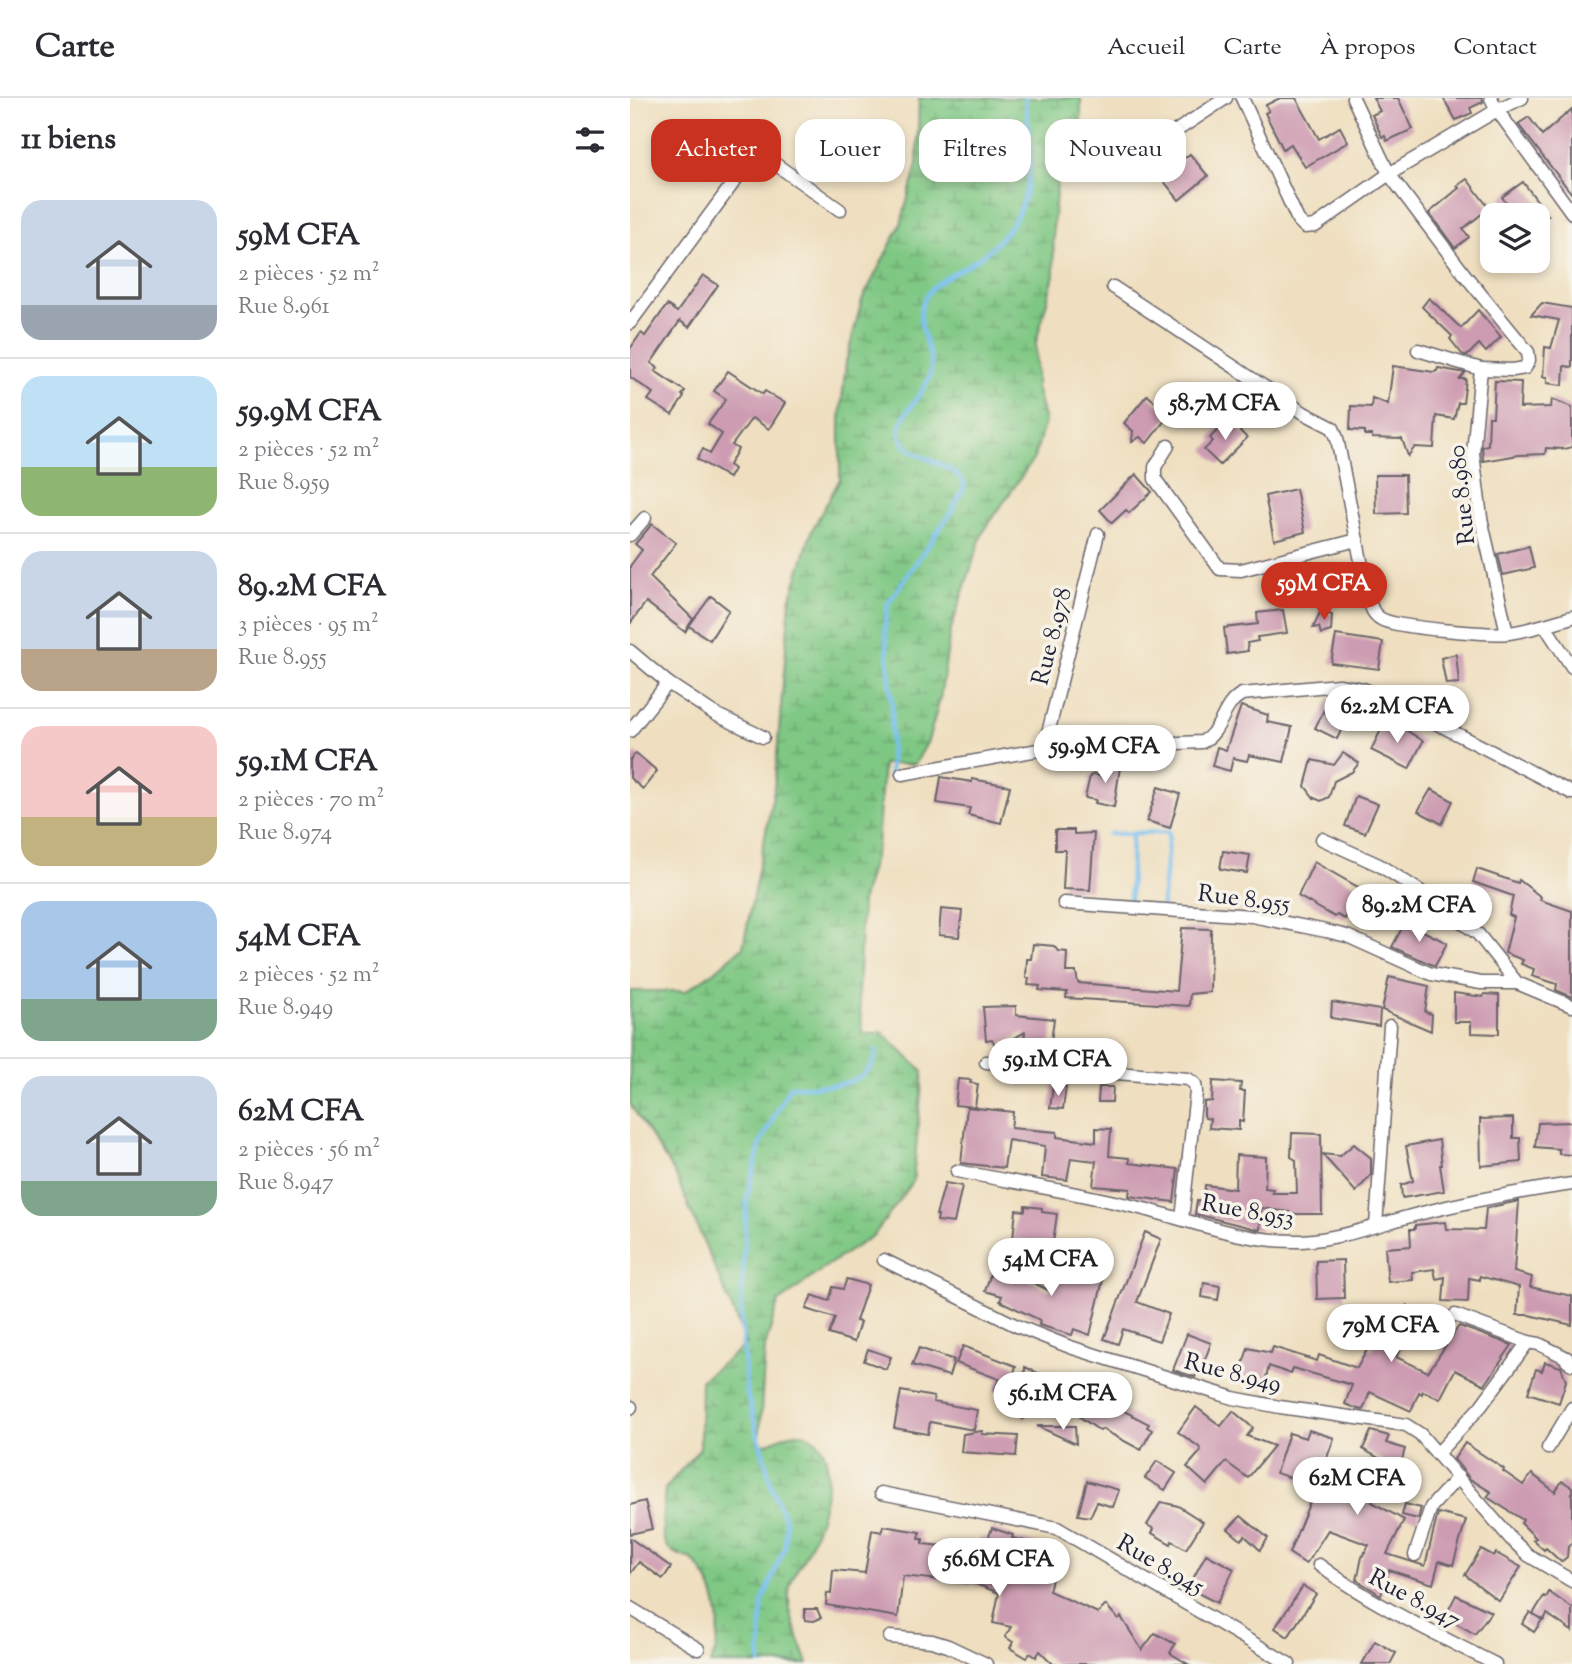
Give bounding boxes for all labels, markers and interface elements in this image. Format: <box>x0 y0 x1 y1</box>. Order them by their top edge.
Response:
text: Carte <box>35 24 115 72</box>
text: Accueil <box>1107 31 1186 65</box>
text: Carte <box>1224 31 1282 65</box>
text: À propos <box>1320 31 1415 65</box>
text: Contact <box>1453 31 1537 65</box>
text: 11 biens <box>21 119 116 162</box>
chip: Acheter <box>651 119 781 182</box>
chip: Louer <box>795 119 905 182</box>
chip: Filtres <box>919 119 1031 182</box>
chip: Nouveau <box>1045 119 1186 182</box>
icon: filters <box>571 121 609 159</box>
map controls <box>1480 203 1550 273</box>
button: layers <box>1480 203 1550 273</box>
text: 59M CFA <box>238 215 360 258</box>
icon: home <box>77 228 161 312</box>
text: 2 pièces · 52 m² <box>238 258 380 291</box>
text: Rue 8.961 <box>238 291 330 324</box>
pin: 58.7M CFA <box>1145 382 1305 442</box>
text: 58.7M CFA <box>1170 388 1280 421</box>
text: 59.9M CFA <box>238 391 382 434</box>
icon: home <box>77 404 161 488</box>
text: 2 pièces · 52 m² <box>238 434 380 467</box>
street label: Rue 8.980 <box>1441 443 1485 546</box>
text: Rue 8.959 <box>238 467 330 500</box>
pin: 59M CFA <box>1259 562 1389 622</box>
text: 89.2M CFA <box>238 566 387 609</box>
text: 59M CFA <box>1277 568 1371 601</box>
icon: home <box>77 579 161 663</box>
street label: Rue 8.978 <box>1024 584 1081 689</box>
text: 3 pièces · 95 m² <box>238 609 379 642</box>
text: Rue 8.955 <box>238 642 327 675</box>
pin: 62.2M CFA <box>1317 686 1477 745</box>
text: 62.2M CFA <box>1340 691 1454 724</box>
pin: 59.9M CFA <box>1025 726 1185 785</box>
text: 59.9M CFA <box>1050 731 1160 764</box>
text: 59.1M CFA <box>238 741 378 784</box>
icon: home <box>77 754 161 838</box>
text: 2 pièces · 70 m² <box>238 784 384 817</box>
text: Rue 8.974 <box>238 817 332 850</box>
street label: Rue 8.955 <box>1196 877 1292 922</box>
pin: 89.2M CFA <box>1339 884 1499 944</box>
text: 89.2M CFA <box>1362 890 1476 923</box>
text: 54M CFA <box>238 916 361 959</box>
icon: home <box>77 929 161 1013</box>
text: 2 pièces · 52 m² <box>238 959 380 992</box>
text: Rue 8.949 <box>238 992 333 1025</box>
pin: 59.1M CFA <box>978 1038 1138 1098</box>
text: 59.1M CFA <box>1004 1044 1112 1077</box>
text: 62M CFA <box>238 1091 364 1134</box>
icon: home <box>77 1104 161 1188</box>
text: 2 pièces · 56 m² <box>238 1134 380 1167</box>
text: Rue 8.947 <box>238 1167 334 1200</box>
street label: Rue 8.953 <box>1199 1187 1297 1237</box>
pin: 54M CFA <box>986 1238 1116 1298</box>
text: 54M CFA <box>1004 1244 1098 1277</box>
pin: 79M CFA <box>1326 1304 1456 1364</box>
text: 79M CFA <box>1343 1310 1439 1343</box>
street label: Rue 8.949 <box>1180 1345 1285 1402</box>
pin: 56.1M CFA <box>983 1372 1143 1432</box>
text: 56.1M CFA <box>1009 1378 1117 1411</box>
pin: 62M CFA <box>1292 1458 1422 1517</box>
text: 62M CFA <box>1309 1463 1405 1496</box>
street label: Rue 8.945 <box>1110 1527 1210 1604</box>
pin: 56.6M CFA <box>919 1538 1079 1598</box>
text: 56.6M CFA <box>944 1544 1054 1577</box>
street label: Rue 8.947 <box>1362 1561 1466 1638</box>

